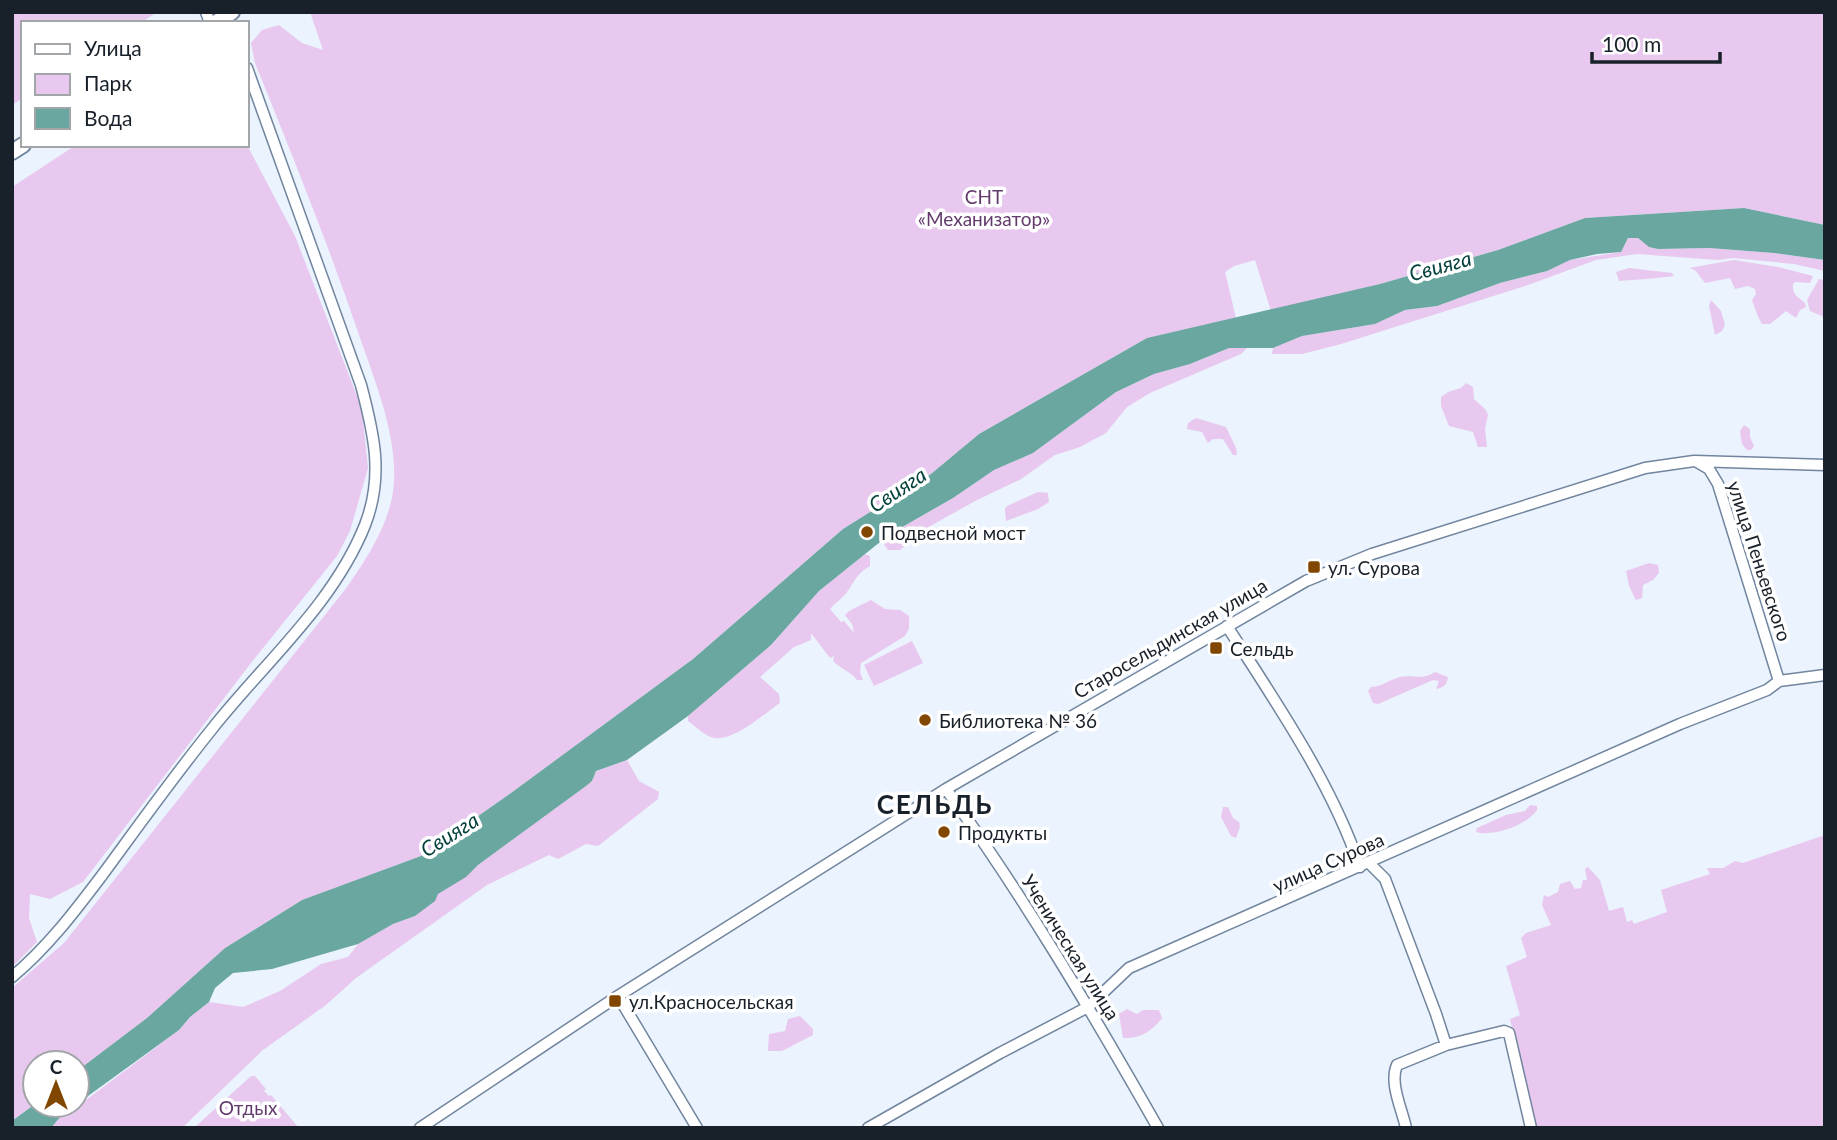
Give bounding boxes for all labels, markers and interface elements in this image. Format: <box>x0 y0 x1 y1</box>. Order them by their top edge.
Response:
legend <box>21 21 248 147</box>
scale bar <box>1592 21 1720 65</box>
text: 100 m <box>1602 31 1661 56</box>
text: Улица <box>84 35 142 60</box>
text: Парк <box>84 70 132 95</box>
text: Вода <box>84 105 132 130</box>
park label: СНТ «Механизатор» <box>918 185 1050 230</box>
water label: Свияга <box>1406 245 1474 285</box>
water label: Свияга <box>863 461 931 517</box>
street label: улица Пеньевского <box>1723 478 1797 644</box>
place label: Подвесной мост <box>881 521 1026 544</box>
marker: Подвесной мост <box>859 524 875 540</box>
place label: ул. Сурова <box>1328 556 1420 579</box>
marker: ул. Сурова <box>1306 559 1322 575</box>
street label: Старосельдинская улица <box>1069 573 1271 703</box>
place label: Сельдь <box>1230 637 1294 660</box>
marker: Сельдь <box>1208 640 1224 656</box>
place label: Библиотека № 36 <box>939 709 1097 732</box>
marker: Библиотека № 36 <box>917 712 933 728</box>
district label: СЕЛЬДЬ <box>877 788 993 820</box>
water label: Свияга <box>415 807 483 861</box>
place label: Продукты <box>958 821 1047 844</box>
marker: Продукты <box>936 824 952 840</box>
street label: улица Сурова <box>1269 827 1387 897</box>
street label: Ученическая улица <box>1017 870 1125 1024</box>
place label: ул.Красносельская <box>629 990 794 1013</box>
marker: ул.Красносельская <box>607 993 623 1009</box>
north arrow <box>21 1049 91 1119</box>
text: С <box>50 1055 63 1078</box>
park label: Отдых <box>219 1096 278 1119</box>

